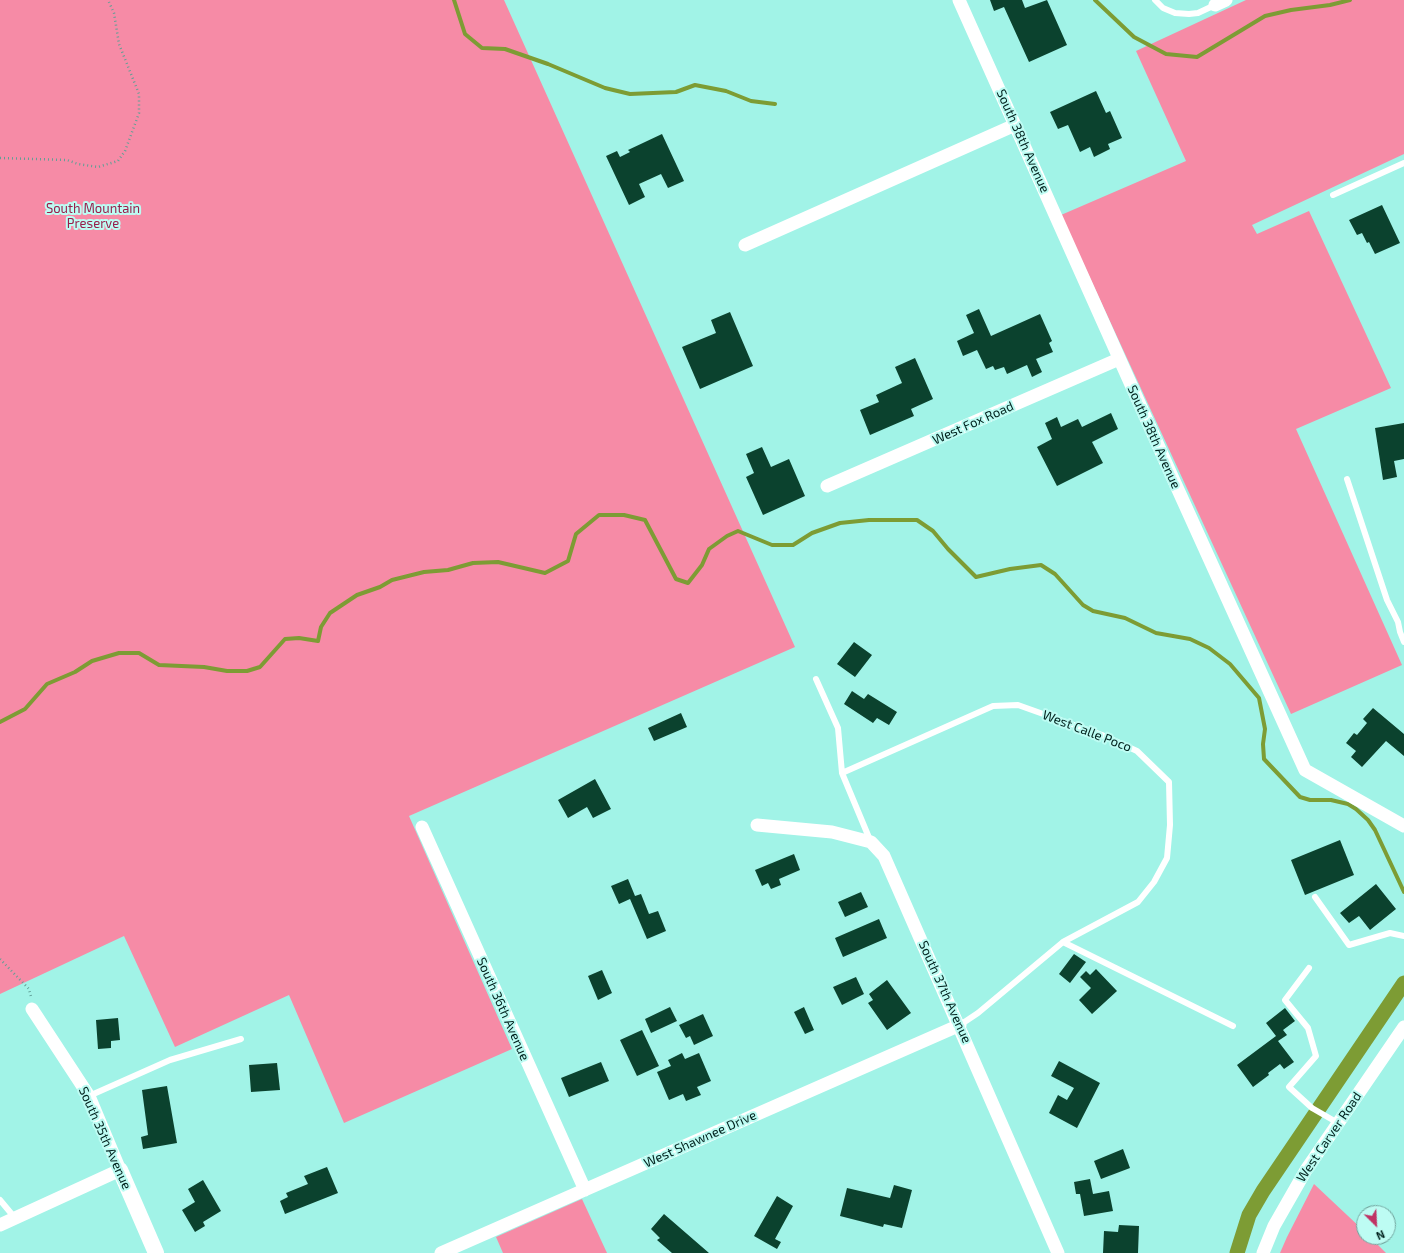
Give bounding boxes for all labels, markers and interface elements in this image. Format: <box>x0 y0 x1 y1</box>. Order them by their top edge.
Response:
street label: South 38th Avenue <box>993 87 1053 195</box>
park label: South Mountain Preserve <box>46 201 140 232</box>
street label: South 38th Avenue <box>1124 383 1184 491</box>
street label: West Fox Road <box>930 398 1016 448</box>
street label: West Calle Poco <box>1040 707 1134 755</box>
street label: South 37th Avenue <box>915 938 975 1046</box>
street label: South 36th Avenue <box>473 955 533 1063</box>
street label: South 35th Avenue <box>75 1084 135 1192</box>
street label: West Carver Road <box>1293 1089 1365 1185</box>
street label: West Shawnee Drive <box>641 1107 759 1171</box>
north arrow <box>1356 1205 1396 1245</box>
text: N <box>1374 1228 1387 1243</box>

